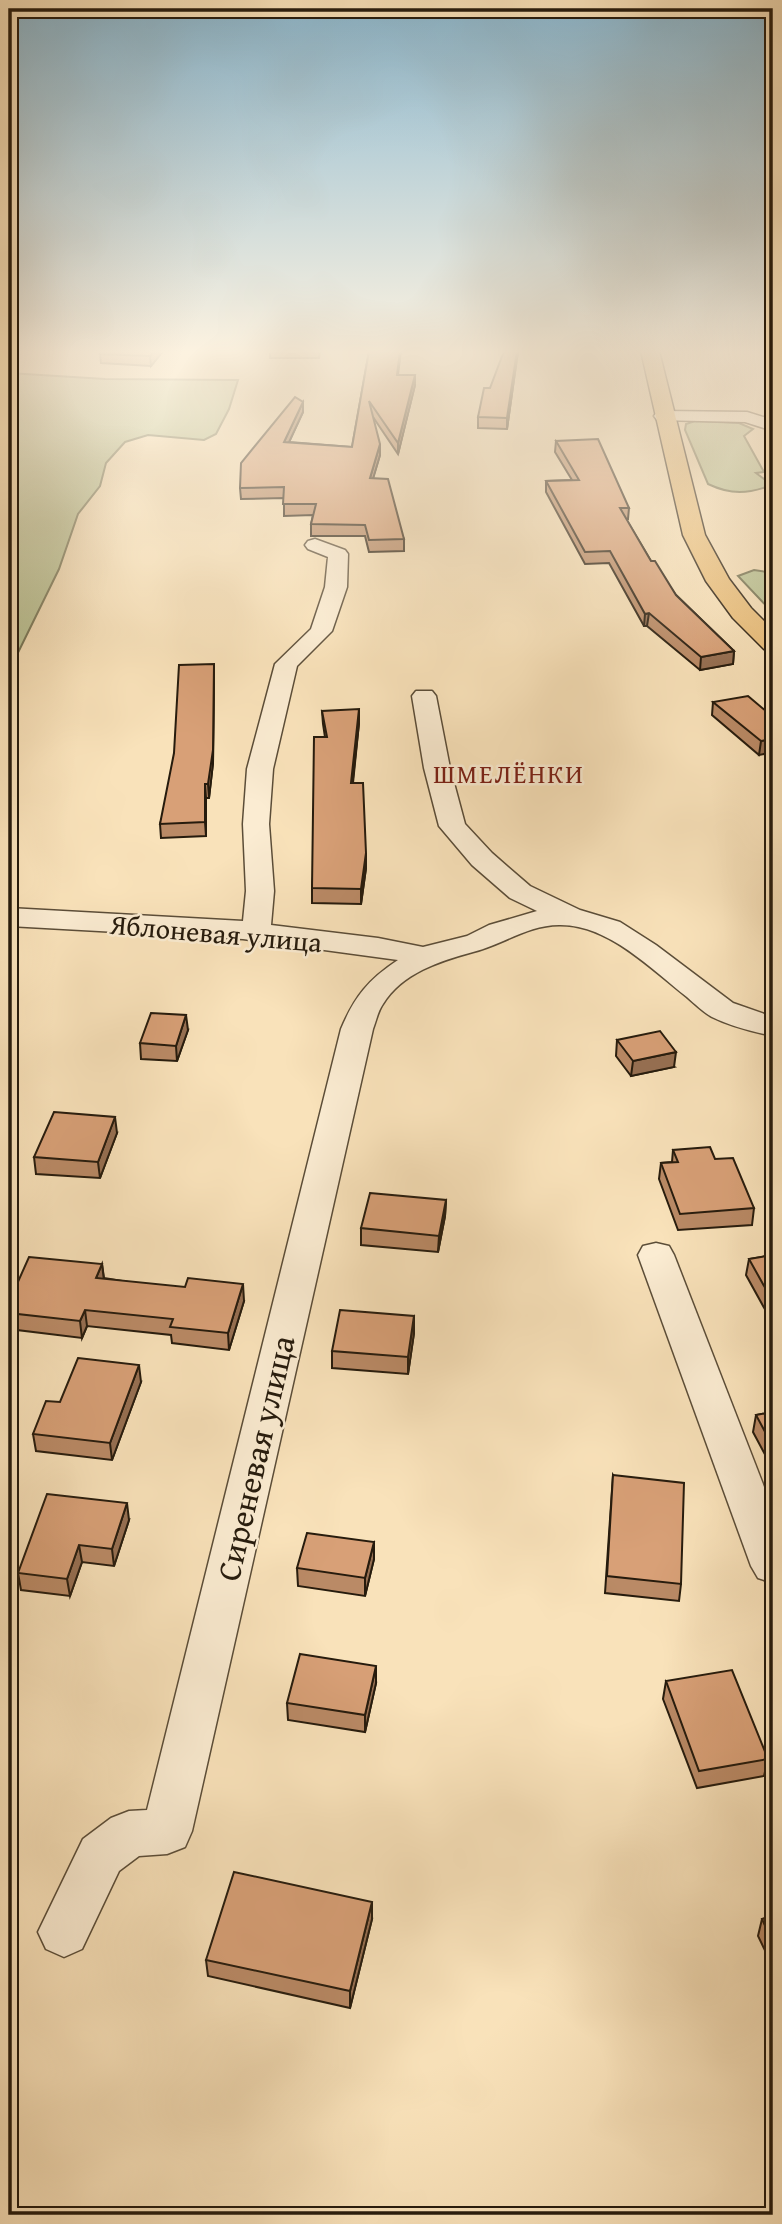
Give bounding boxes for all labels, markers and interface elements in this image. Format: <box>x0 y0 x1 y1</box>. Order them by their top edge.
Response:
district label: ШМЕЛЁНКИ <box>433 754 585 793</box>
street label: Яблоневая улица <box>107 903 324 962</box>
street label: Сиреневая улица <box>203 1330 307 1585</box>

